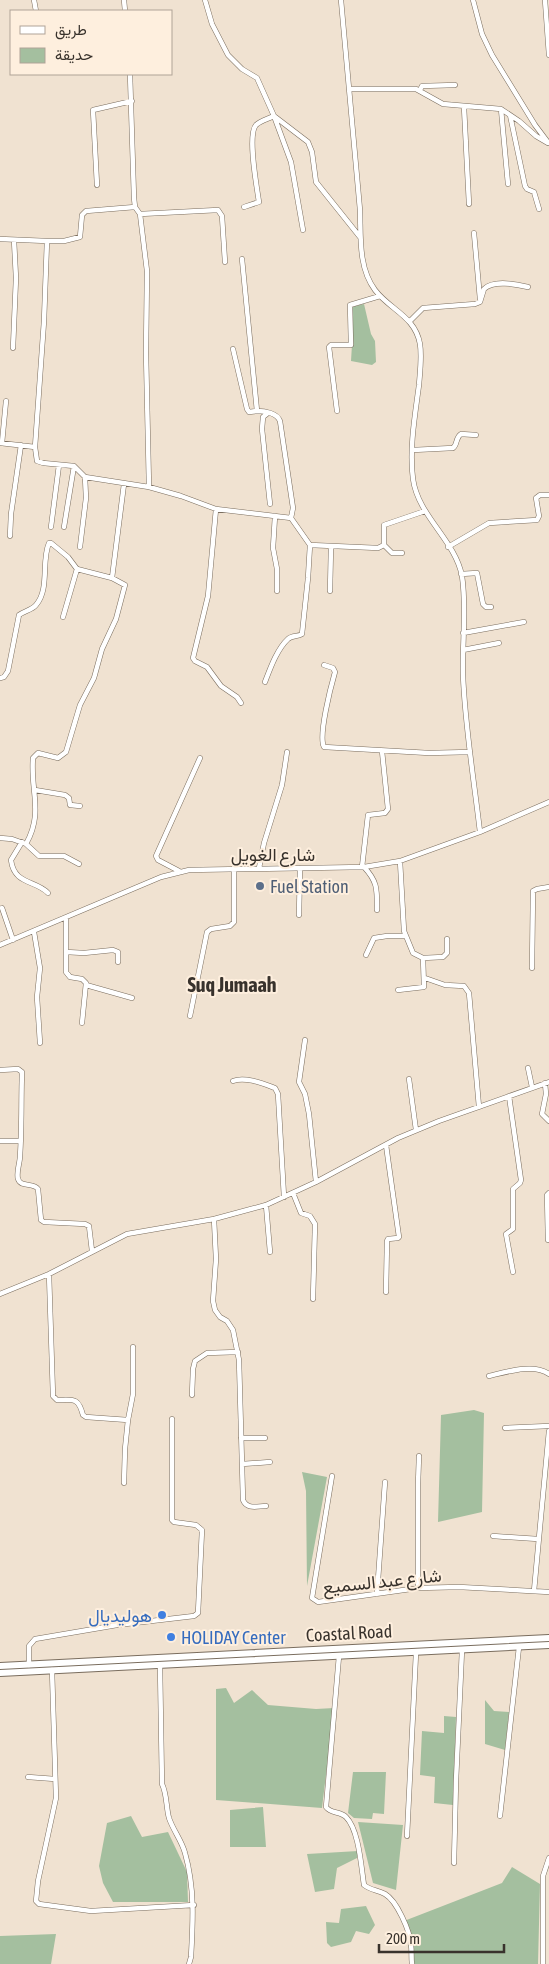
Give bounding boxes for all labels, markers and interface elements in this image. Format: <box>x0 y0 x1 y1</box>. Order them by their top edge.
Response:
legend <box>10 10 172 75</box>
text: طريق <box>55 21 87 40</box>
text: حديقة <box>55 46 93 64</box>
street label: شارع الغويل <box>231 844 315 867</box>
place label: Fuel Station <box>270 876 349 897</box>
marker: Fuel Station <box>254 880 266 892</box>
district label: Suq Jumaah <box>187 973 277 996</box>
street label: شارع عبد السميع <box>321 1564 443 1600</box>
place label: هوليديال <box>88 1605 152 1627</box>
marker: هوليديال <box>156 1609 168 1621</box>
street label: Coastal Road <box>305 1620 393 1646</box>
place label: HOLIDAY Center <box>181 1627 286 1648</box>
marker: HOLIDAY Center <box>165 1631 177 1643</box>
scale bar <box>379 1922 504 1954</box>
text: 200 m <box>386 1930 420 1947</box>

